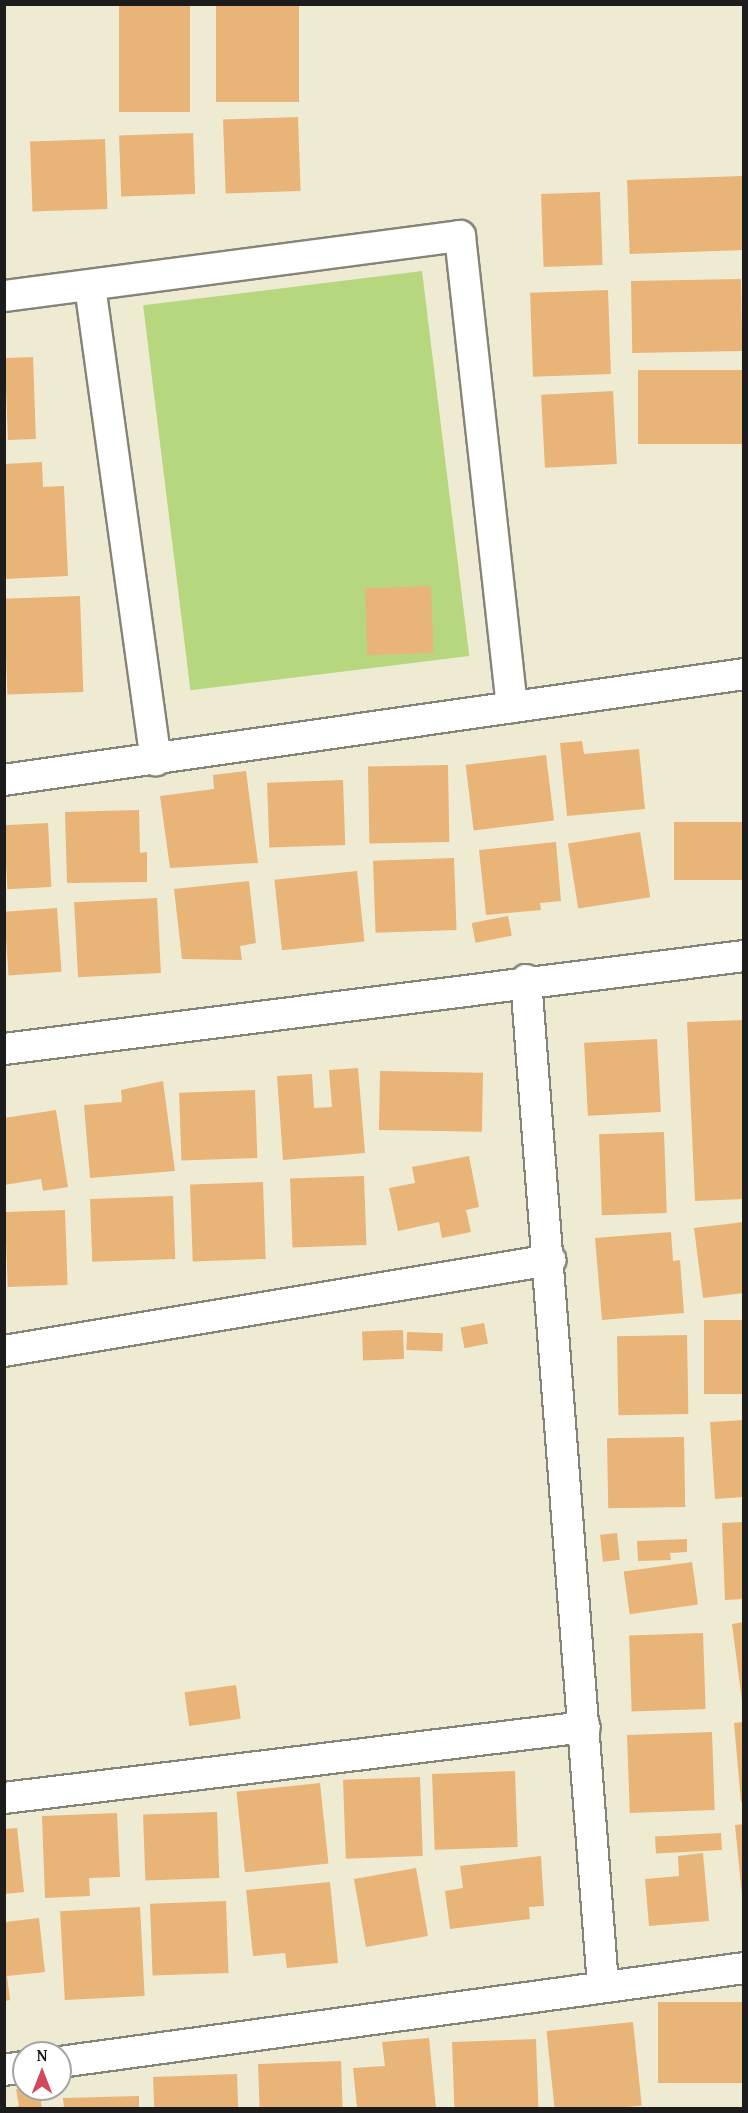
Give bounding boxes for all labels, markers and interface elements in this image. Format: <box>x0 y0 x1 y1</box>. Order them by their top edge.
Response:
north arrow <box>12 2041 72 2101</box>
text: N <box>37 2043 47 2067</box>

